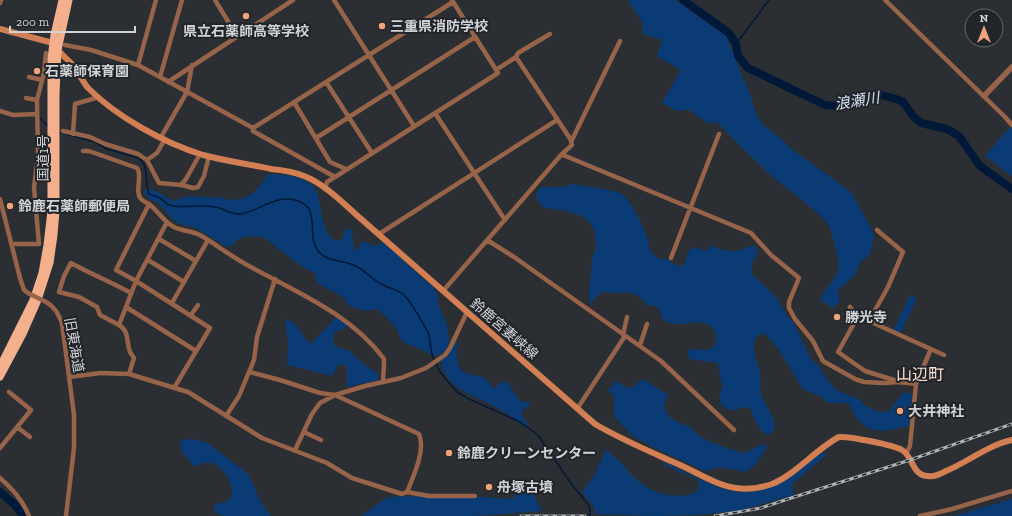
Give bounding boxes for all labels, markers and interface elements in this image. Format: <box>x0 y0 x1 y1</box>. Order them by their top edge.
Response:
scale bar <box>10 8 135 34</box>
north arrow <box>964 8 1004 48</box>
marker: 県立石薬師高等学校 <box>241 11 251 21</box>
text: N <box>980 12 989 25</box>
text: 200 m <box>16 15 50 29</box>
place label: 三重県消防学校 <box>390 18 488 35</box>
marker: 三重県消防学校 <box>377 21 387 31</box>
place label: 県立石薬師高等学校 <box>183 23 309 40</box>
place label: 石薬師保育園 <box>45 63 129 80</box>
marker: 石薬師保育園 <box>32 66 42 76</box>
water label: 浪瀬川 <box>833 88 883 113</box>
street label: 国道1号 <box>35 134 52 182</box>
place label: 鈴鹿石薬師郵便局 <box>18 198 130 215</box>
marker: 鈴鹿石薬師郵便局 <box>5 201 15 211</box>
street label: 鈴鹿宮妻峡線 <box>467 295 541 363</box>
place label: 勝光寺 <box>845 309 887 326</box>
marker: 勝光寺 <box>832 312 842 322</box>
street label: 旧東海道 <box>61 316 87 374</box>
district label: 山辺町 <box>896 365 944 384</box>
place label: 大井神社 <box>908 403 964 420</box>
marker: 大井神社 <box>895 406 905 416</box>
place label: 鈴鹿クリーンセンター <box>457 445 596 462</box>
marker: 鈴鹿クリーンセンター <box>444 448 454 458</box>
place label: 舟塚古墳 <box>497 479 553 496</box>
marker: 舟塚古墳 <box>484 482 494 492</box>

